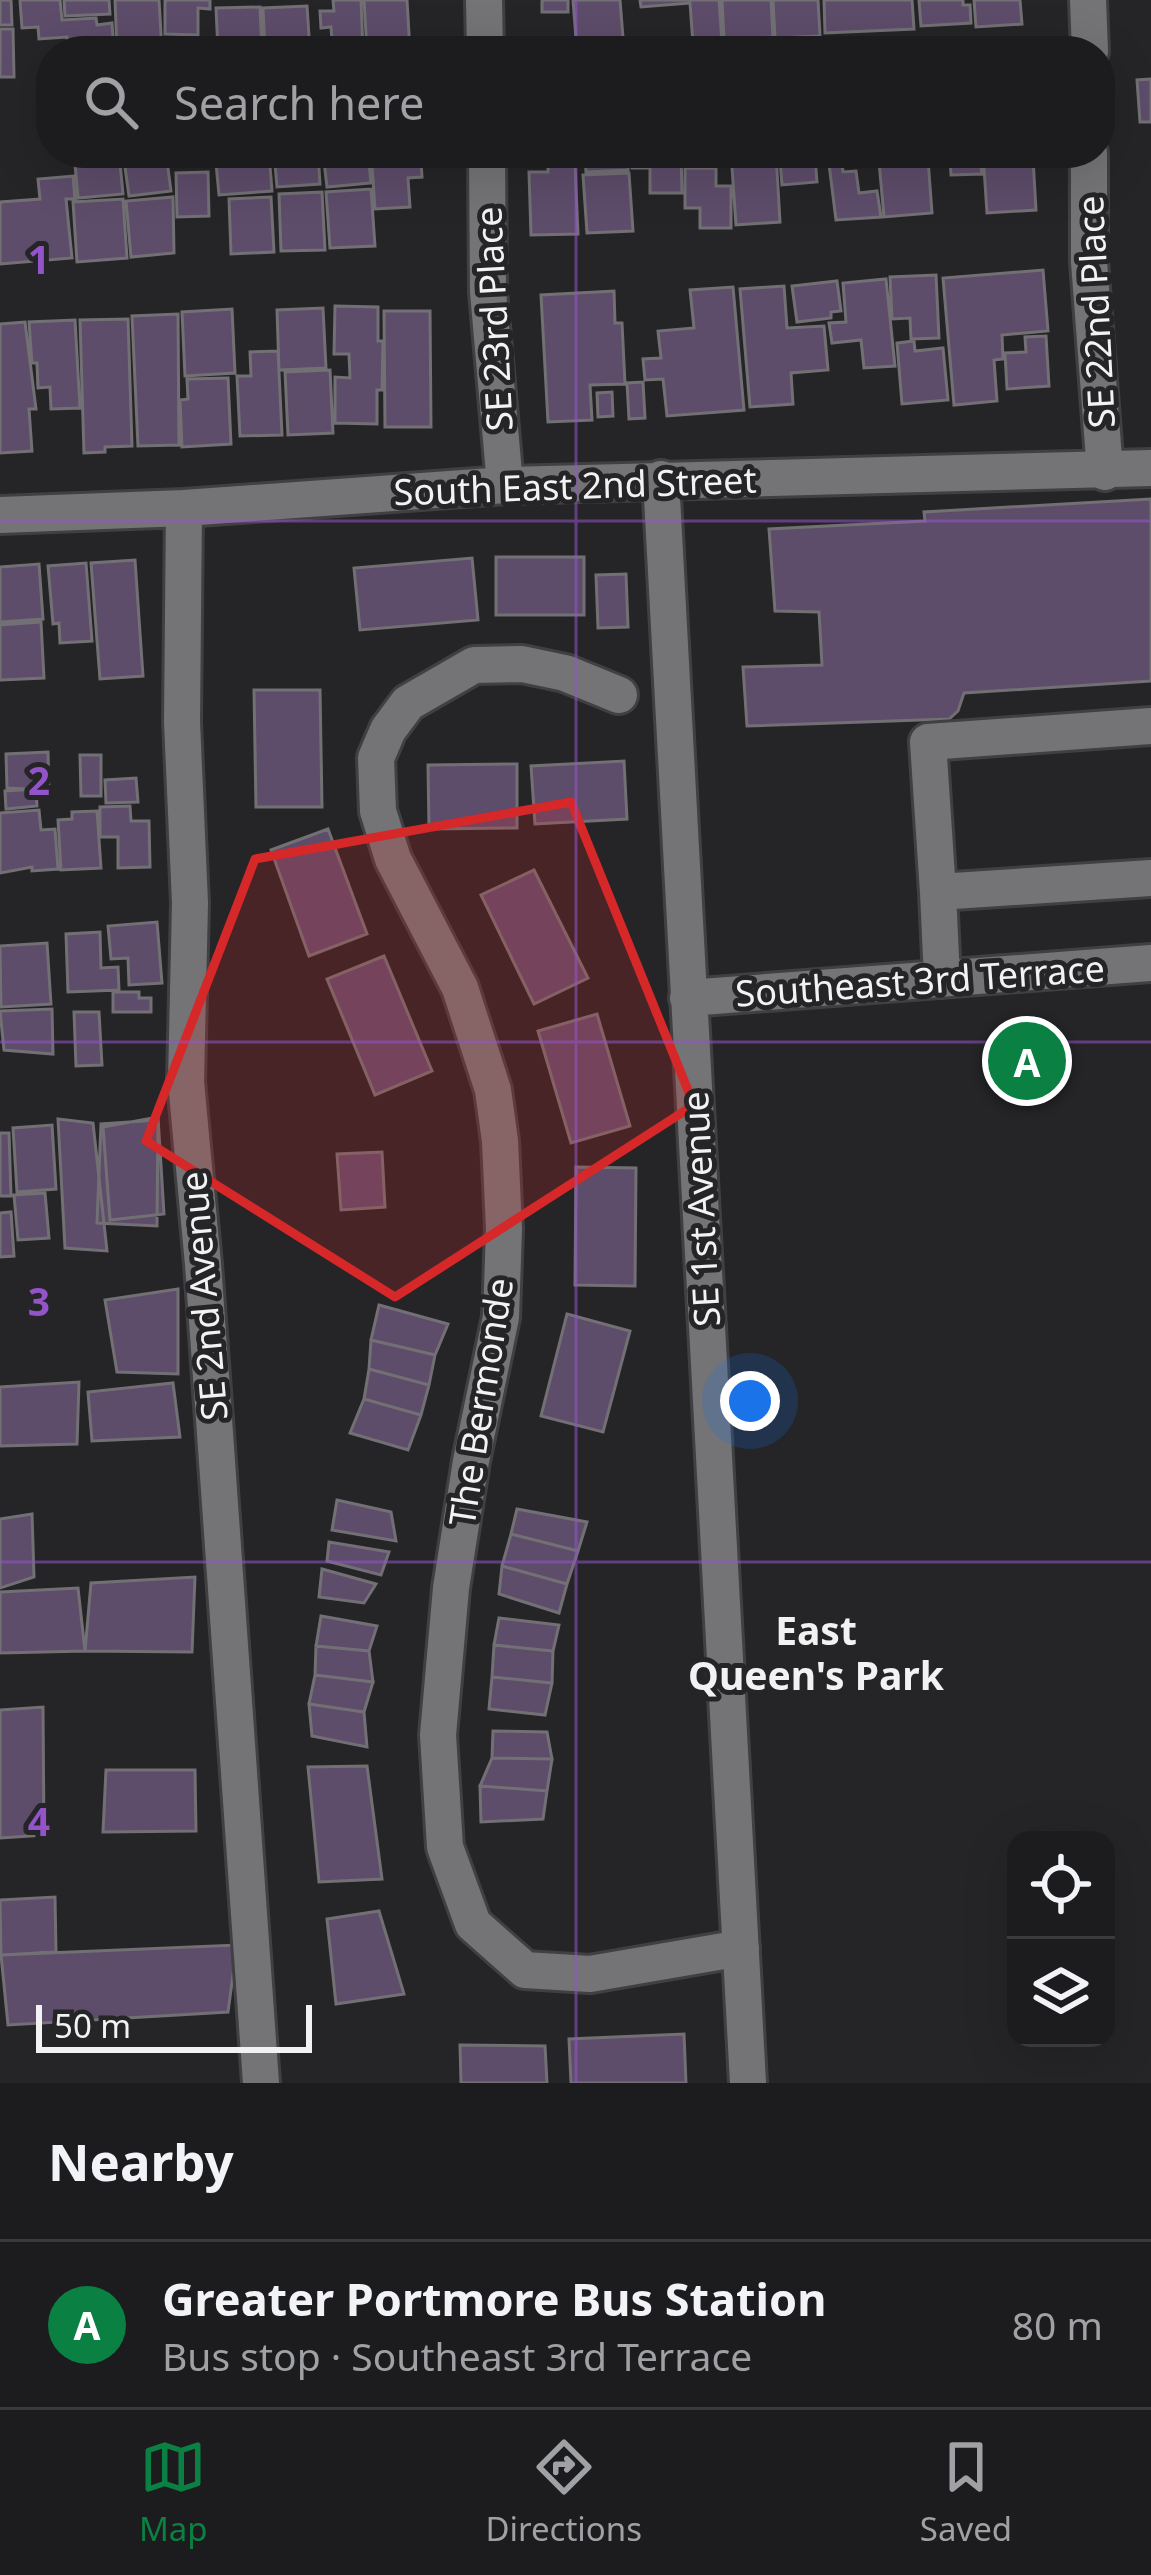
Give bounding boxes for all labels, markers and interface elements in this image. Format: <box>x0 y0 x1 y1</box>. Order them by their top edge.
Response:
search box <box>36 36 1115 168</box>
icon: search <box>78 69 144 135</box>
text: Search here <box>174 72 424 133</box>
street label: SE 22nd Place <box>1065 194 1126 430</box>
street label: SE 23rd Place <box>463 205 524 433</box>
text: 1 <box>28 232 50 285</box>
street label: South East 2nd Street <box>393 455 757 516</box>
text: 2 <box>28 753 50 806</box>
street label: Southeast 3rd Terrace <box>734 943 1106 1018</box>
pin: A <box>988 1016 1066 1106</box>
street label: SE 1st Avenue <box>670 1090 731 1328</box>
street label: SE 2nd Avenue <box>168 1169 239 1423</box>
text: 3 <box>28 1274 50 1327</box>
street label: The Bermonde <box>437 1274 524 1530</box>
your location <box>720 1371 780 1431</box>
district label: East Queen's Park <box>688 1603 945 1701</box>
text: 4 <box>28 1794 50 1847</box>
map controls <box>1007 1831 1115 2047</box>
button: locate <box>1007 1831 1115 1939</box>
button: layers <box>1007 1939 1115 2047</box>
scale bar <box>36 1999 312 2052</box>
text: 50 m <box>54 2003 131 2048</box>
text: Nearby <box>48 2126 234 2196</box>
text: Greater Portmore Bus Station <box>162 2268 826 2329</box>
text: A <box>74 2298 101 2351</box>
text: 80 m <box>1012 2298 1103 2351</box>
text: Bus stop · Southeast 3rd Terrace <box>162 2329 752 2382</box>
tab: Map <box>139 2434 208 2551</box>
tab: Directions <box>485 2434 642 2551</box>
tab: Saved <box>920 2434 1012 2551</box>

